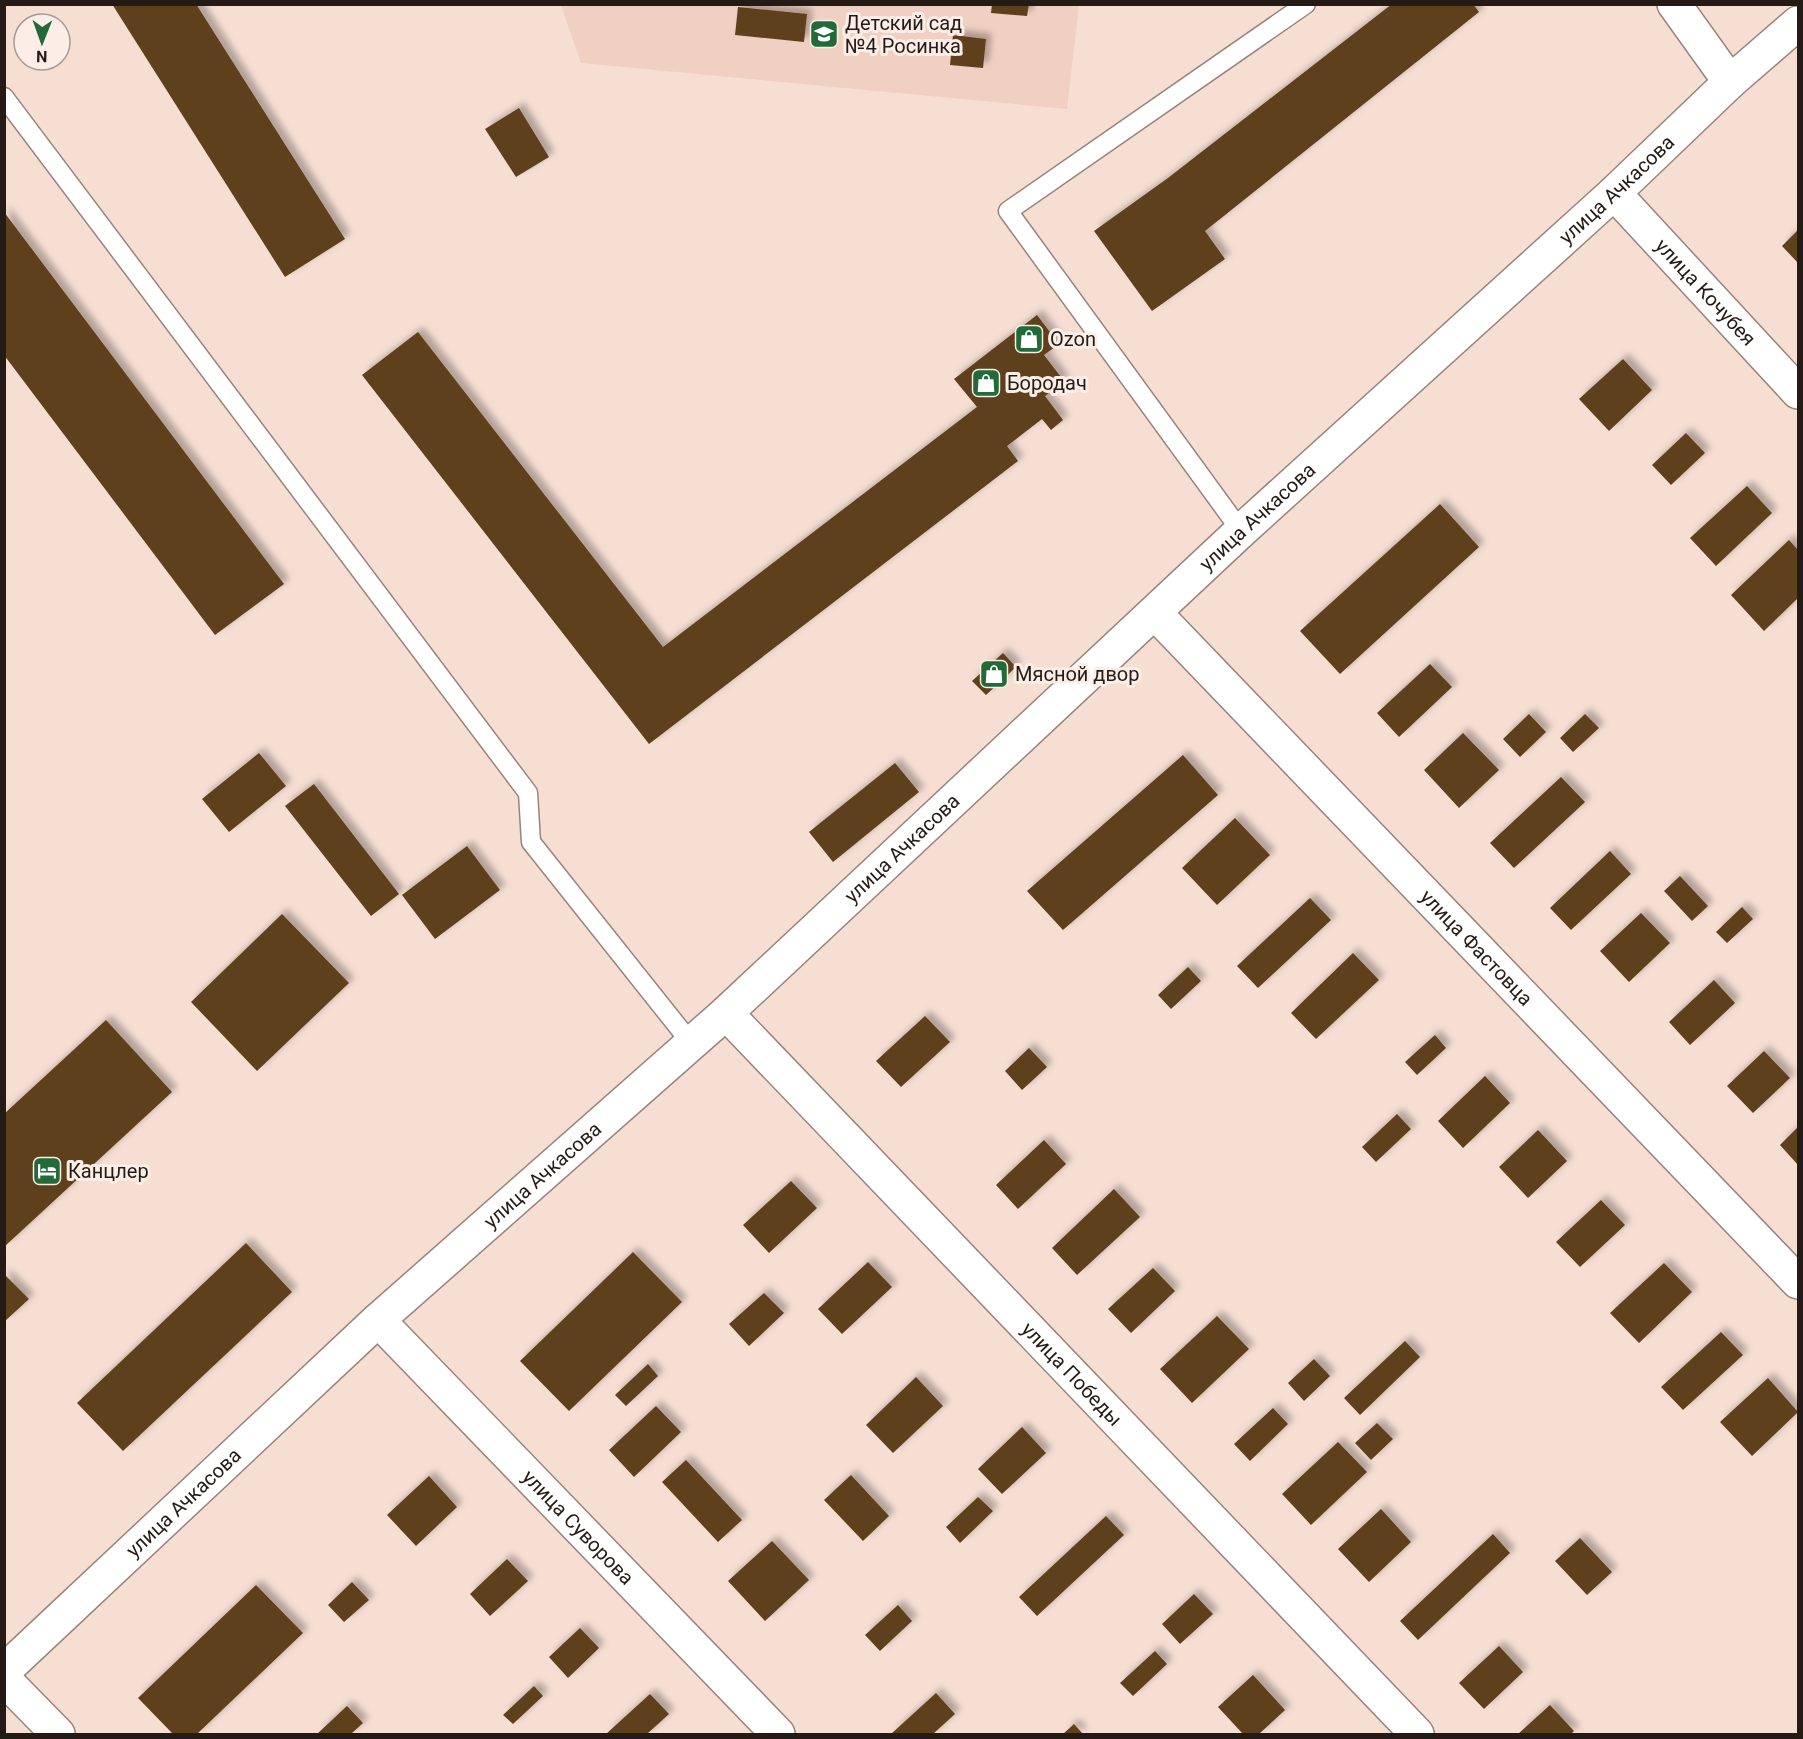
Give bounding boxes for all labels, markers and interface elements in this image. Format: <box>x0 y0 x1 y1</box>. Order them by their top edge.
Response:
place label: Детский сад №4 Росинка <box>845 11 962 58</box>
north arrow <box>12 12 72 72</box>
school or university icon: Детский сад №4 Росинка <box>808 18 840 50</box>
text: N <box>36 47 48 66</box>
street label: улица Ачкасова <box>1554 130 1679 249</box>
street label: улица Кочубея <box>1650 234 1761 351</box>
shop icon: Ozon <box>1013 323 1045 355</box>
place label: Ozon <box>1050 327 1096 351</box>
shop icon: Бородач <box>970 367 1002 399</box>
place label: Бородач <box>1007 371 1087 395</box>
street label: улица Ачкасова <box>1194 458 1320 576</box>
shop icon: Мясной двор <box>978 658 1010 690</box>
place label: Мясной двор <box>1015 662 1140 686</box>
street label: улица Ачкасова <box>840 789 964 908</box>
street label: улица Фастовца <box>1415 885 1538 1010</box>
street label: улица Ачкасова <box>479 1117 606 1233</box>
hotel icon: Канцлер <box>31 1155 63 1187</box>
place label: Канцлер <box>68 1159 149 1183</box>
street label: улица Победы <box>1017 1317 1127 1431</box>
street label: улица Ачкасова <box>121 1443 246 1562</box>
street label: улица Суворова <box>517 1465 639 1589</box>

